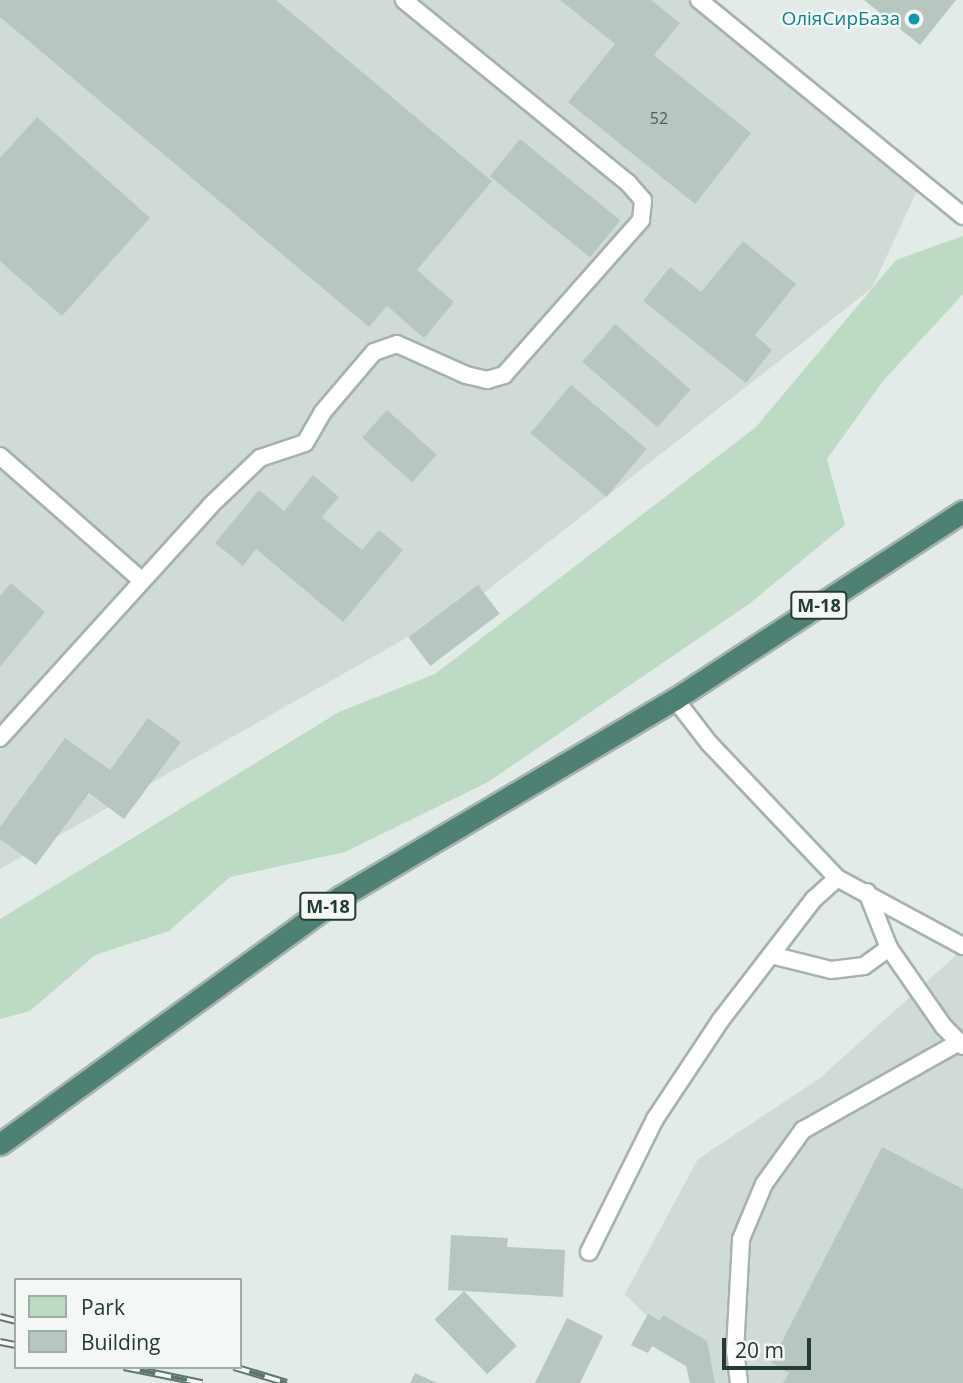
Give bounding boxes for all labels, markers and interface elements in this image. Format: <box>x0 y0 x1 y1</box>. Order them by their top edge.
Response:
place label: ОліяСирБаза <box>781 8 900 30</box>
marker: ОліяСирБаза <box>906 11 922 27</box>
house number: 52 <box>650 108 668 128</box>
road number: М-18 <box>789 590 849 620</box>
road number: М-18 <box>298 891 358 920</box>
legend <box>14 1278 242 1369</box>
text: Park <box>81 1293 125 1321</box>
scale bar <box>725 1324 814 1368</box>
text: Building <box>81 1328 160 1356</box>
text: 20 m <box>735 1336 784 1364</box>

